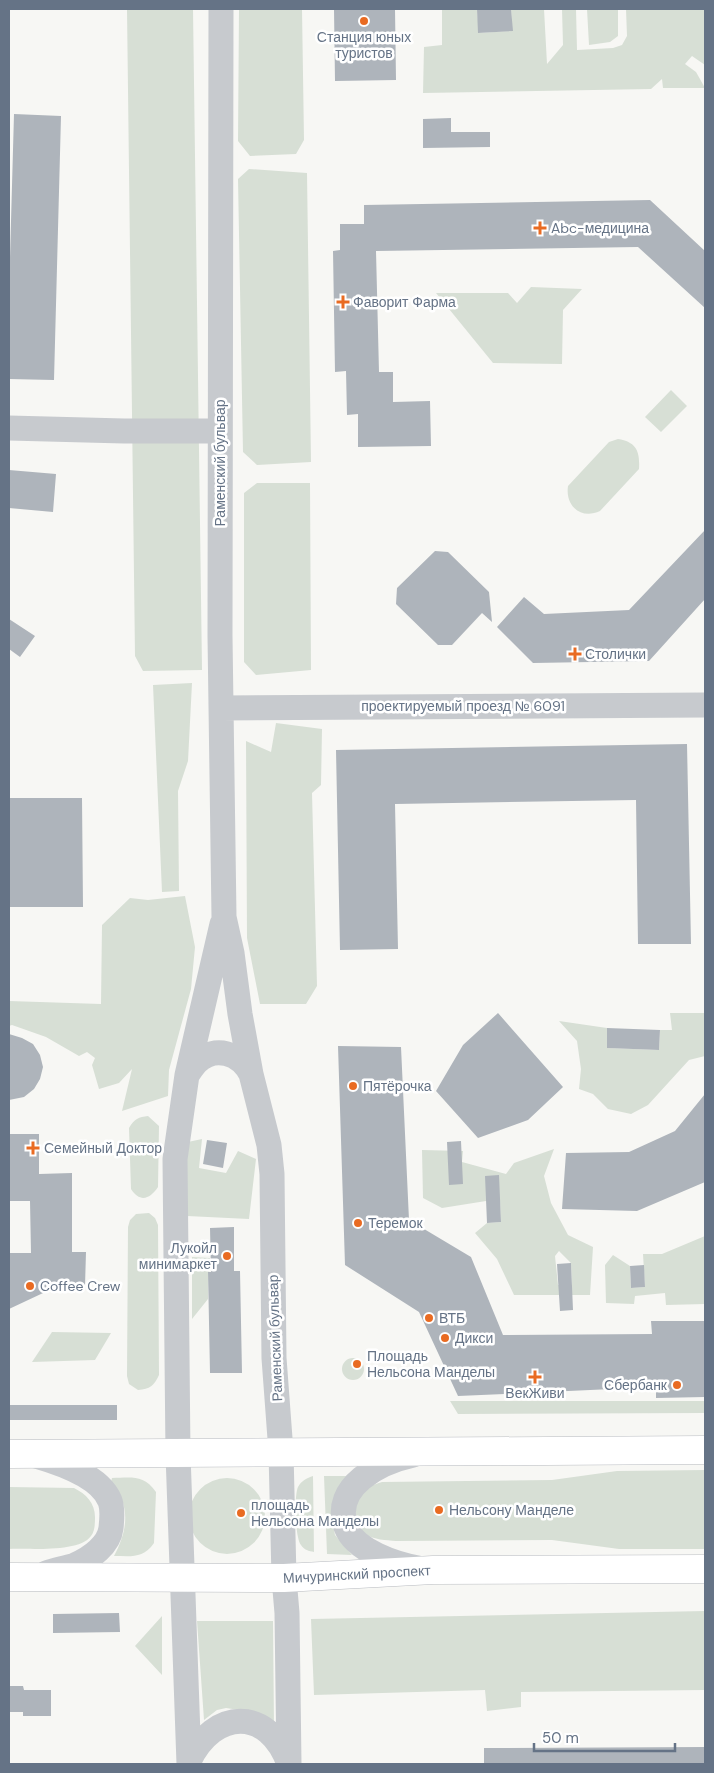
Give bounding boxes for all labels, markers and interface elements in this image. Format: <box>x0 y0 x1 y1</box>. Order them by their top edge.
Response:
marker: Станция юных туристов <box>358 15 370 27</box>
place label: Станция юных туристов <box>317 28 411 62</box>
place label: Abc-медицина <box>551 219 649 237</box>
marker: Abc-медицина <box>533 221 547 235</box>
place label: Фаворит Фарма <box>353 293 456 311</box>
marker: Фаворит Фарма <box>337 296 349 308</box>
street label: Раменский бульвар <box>211 399 229 527</box>
place label: Столички <box>585 645 646 663</box>
marker: Столички <box>569 648 581 660</box>
street label: проектируемый проезд № 6091 <box>361 697 565 715</box>
place label: Пятёрочка <box>363 1077 432 1095</box>
marker: Пятёрочка <box>347 1080 359 1092</box>
place label: Семейный Доктор <box>44 1139 162 1157</box>
marker: Семейный Доктор <box>26 1141 40 1155</box>
place label: Теремок <box>368 1214 424 1232</box>
marker: Теремок <box>352 1217 364 1229</box>
place label: Лукойл минимаркет <box>139 1239 218 1273</box>
marker: Лукойл минимаркет <box>221 1250 233 1262</box>
street label: Раменский бульвар <box>264 1274 286 1402</box>
place label: Coffee Crew <box>40 1277 121 1295</box>
marker: Coffee Crew <box>24 1280 36 1292</box>
place label: ВТБ <box>439 1309 465 1327</box>
marker: ВТБ <box>423 1312 435 1324</box>
place label: Дикси <box>455 1329 493 1347</box>
marker: Дикси <box>439 1332 451 1344</box>
place label: Площадь Нельсона Манделы <box>367 1347 495 1381</box>
marker: Площадь Нельсона Манделы <box>351 1358 363 1370</box>
marker: ВекЖиви <box>529 1371 541 1383</box>
place label: Сбербанк <box>604 1376 668 1394</box>
marker: Сбербанк <box>671 1379 683 1391</box>
place label: ВекЖиви <box>505 1384 565 1402</box>
place label: площадь Нельсона Манделы <box>251 1496 379 1530</box>
place label: Нельсону Манделе <box>449 1501 574 1519</box>
marker: Нельсону Манделе <box>433 1504 445 1516</box>
marker: площадь Нельсона Манделы <box>235 1507 247 1519</box>
street label: Мичуринский проспект <box>283 1561 432 1587</box>
scale bar <box>534 1720 675 1752</box>
text: 50 m <box>542 1728 579 1748</box>

